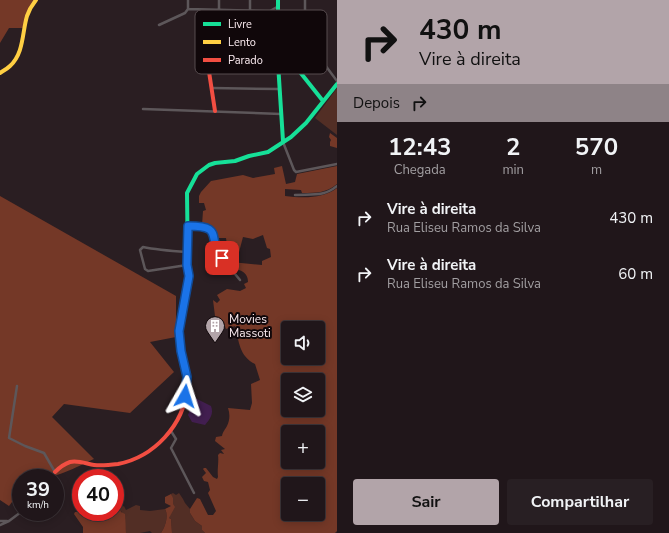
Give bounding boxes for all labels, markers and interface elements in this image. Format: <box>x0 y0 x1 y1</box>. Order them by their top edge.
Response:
legend <box>195 10 327 74</box>
text: 430 m <box>419 11 502 49</box>
icon: right <box>353 16 405 68</box>
text: Livre <box>228 17 252 32</box>
text: Lento <box>228 35 256 50</box>
text: Vire à direita <box>419 47 521 71</box>
text: Parado <box>228 53 263 68</box>
icon: right <box>408 92 430 114</box>
text: Depois <box>353 93 400 113</box>
text: 12:43 <box>388 131 451 163</box>
text: 2 <box>506 131 520 163</box>
text: 570 <box>575 131 618 163</box>
text: Chegada <box>394 161 446 179</box>
text: min <box>502 161 524 179</box>
text: m <box>591 161 602 179</box>
text: Vire à direita <box>387 199 476 219</box>
icon: right <box>353 207 375 229</box>
text: 430 m <box>609 208 653 228</box>
text: Rua Eliseu Ramos da Silva <box>387 219 541 237</box>
pin <box>205 241 239 275</box>
icon: arrive <box>211 247 233 269</box>
text: Vire à direita <box>387 255 476 275</box>
icon: right <box>353 263 375 285</box>
text: 60 m <box>618 264 653 284</box>
text: Rua Eliseu Ramos da Silva <box>387 275 541 293</box>
place label: Movies Massoti <box>229 311 271 341</box>
building icon: Movies Massoti <box>204 315 226 343</box>
map controls <box>281 321 325 521</box>
button: sound <box>281 321 325 365</box>
button: layers <box>281 373 325 417</box>
position arrow <box>164 375 206 417</box>
button: + <box>281 425 325 469</box>
speed limit sign: 40 <box>72 469 124 521</box>
text: 39 <box>26 476 50 503</box>
button: − <box>281 477 325 521</box>
button: Sair <box>353 479 499 525</box>
button: Compartilhar <box>507 479 653 525</box>
text: km/h <box>27 498 49 512</box>

